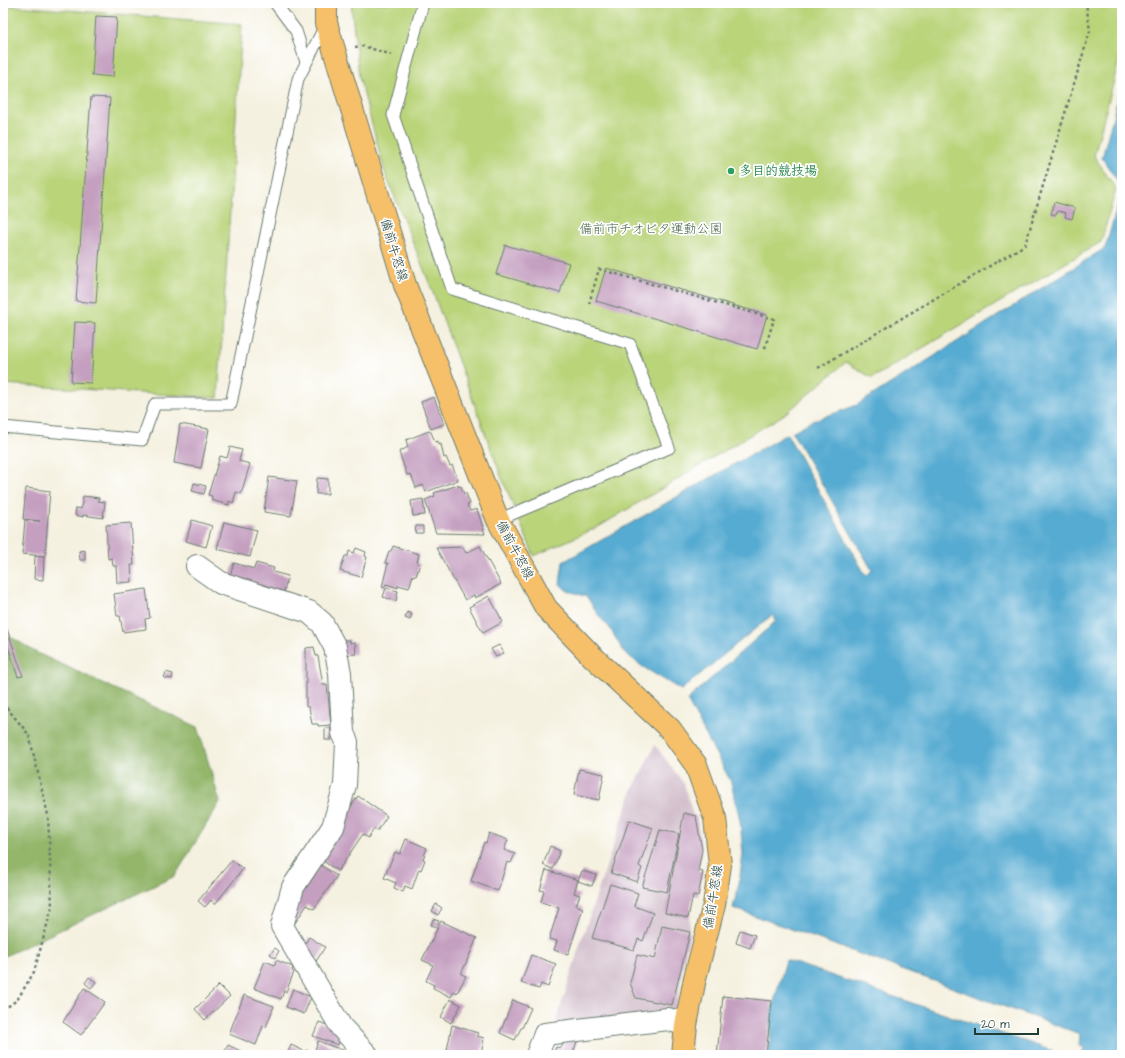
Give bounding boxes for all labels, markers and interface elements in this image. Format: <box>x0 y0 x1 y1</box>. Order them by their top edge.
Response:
place label: 多目的競技場 <box>739 162 817 180</box>
marker: 多目的競技場 <box>726 166 736 176</box>
street label: 備前牛窓線 <box>376 216 412 285</box>
park label: 備前市チオビタ運動公園 <box>579 220 723 238</box>
street label: 備前牛窓線 <box>492 517 539 584</box>
street label: 備前牛窓線 <box>699 863 727 931</box>
scale bar <box>975 1010 1038 1036</box>
text: 20 m <box>981 1016 1010 1033</box>

